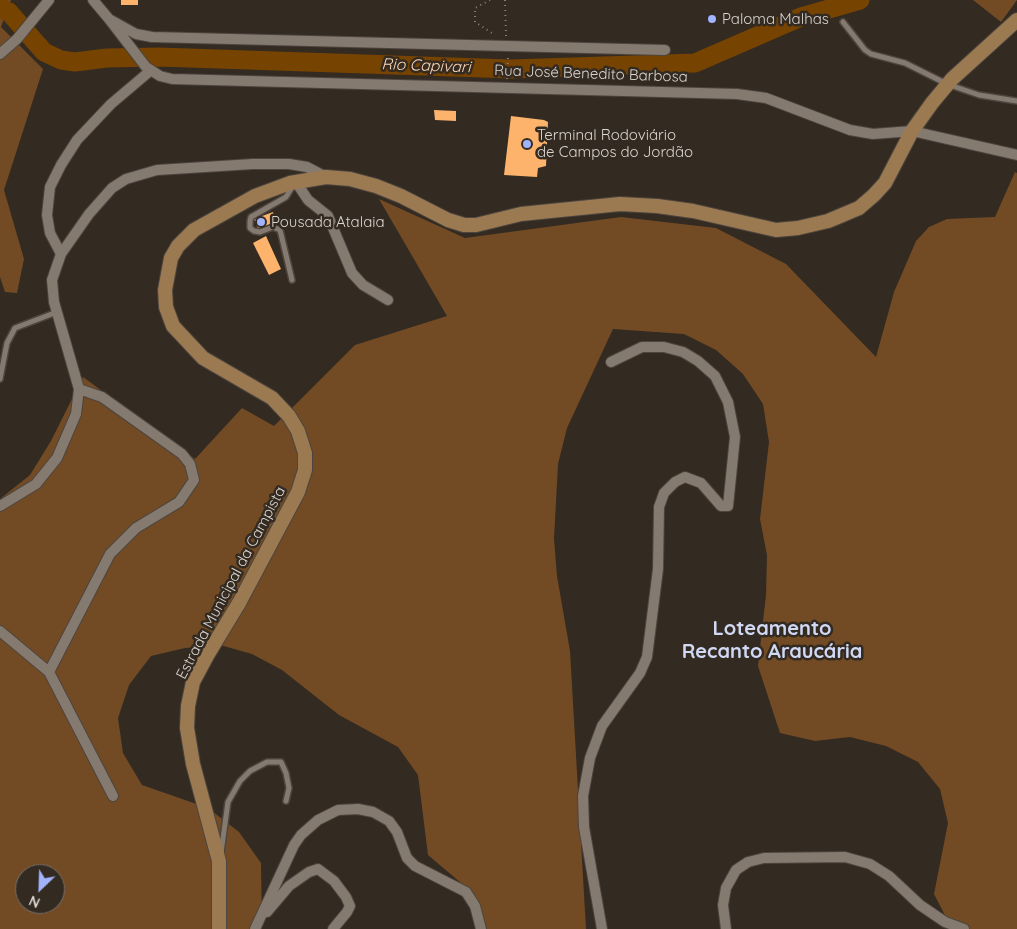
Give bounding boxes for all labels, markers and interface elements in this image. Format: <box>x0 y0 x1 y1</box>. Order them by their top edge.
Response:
place label: Paloma Malhas <box>722 10 829 28</box>
marker: Paloma Malhas <box>706 13 718 25</box>
water label: Rio Capivari <box>381 55 471 77</box>
street label: Rua José Benedito Barbosa <box>494 62 688 86</box>
place label: Terminal Rodoviário de Campos do Jordão <box>537 126 693 161</box>
marker: Terminal Rodoviário de Campos do Jordão <box>521 138 533 150</box>
place label: Pousada Atalaia <box>271 213 385 231</box>
marker: Pousada Atalaia <box>255 216 267 228</box>
street label: Estrada Municipal da Campista <box>172 484 290 682</box>
district label: Loteamento Recanto Araucária <box>682 617 862 664</box>
north arrow <box>15 864 65 914</box>
text: N <box>26 891 43 912</box>

